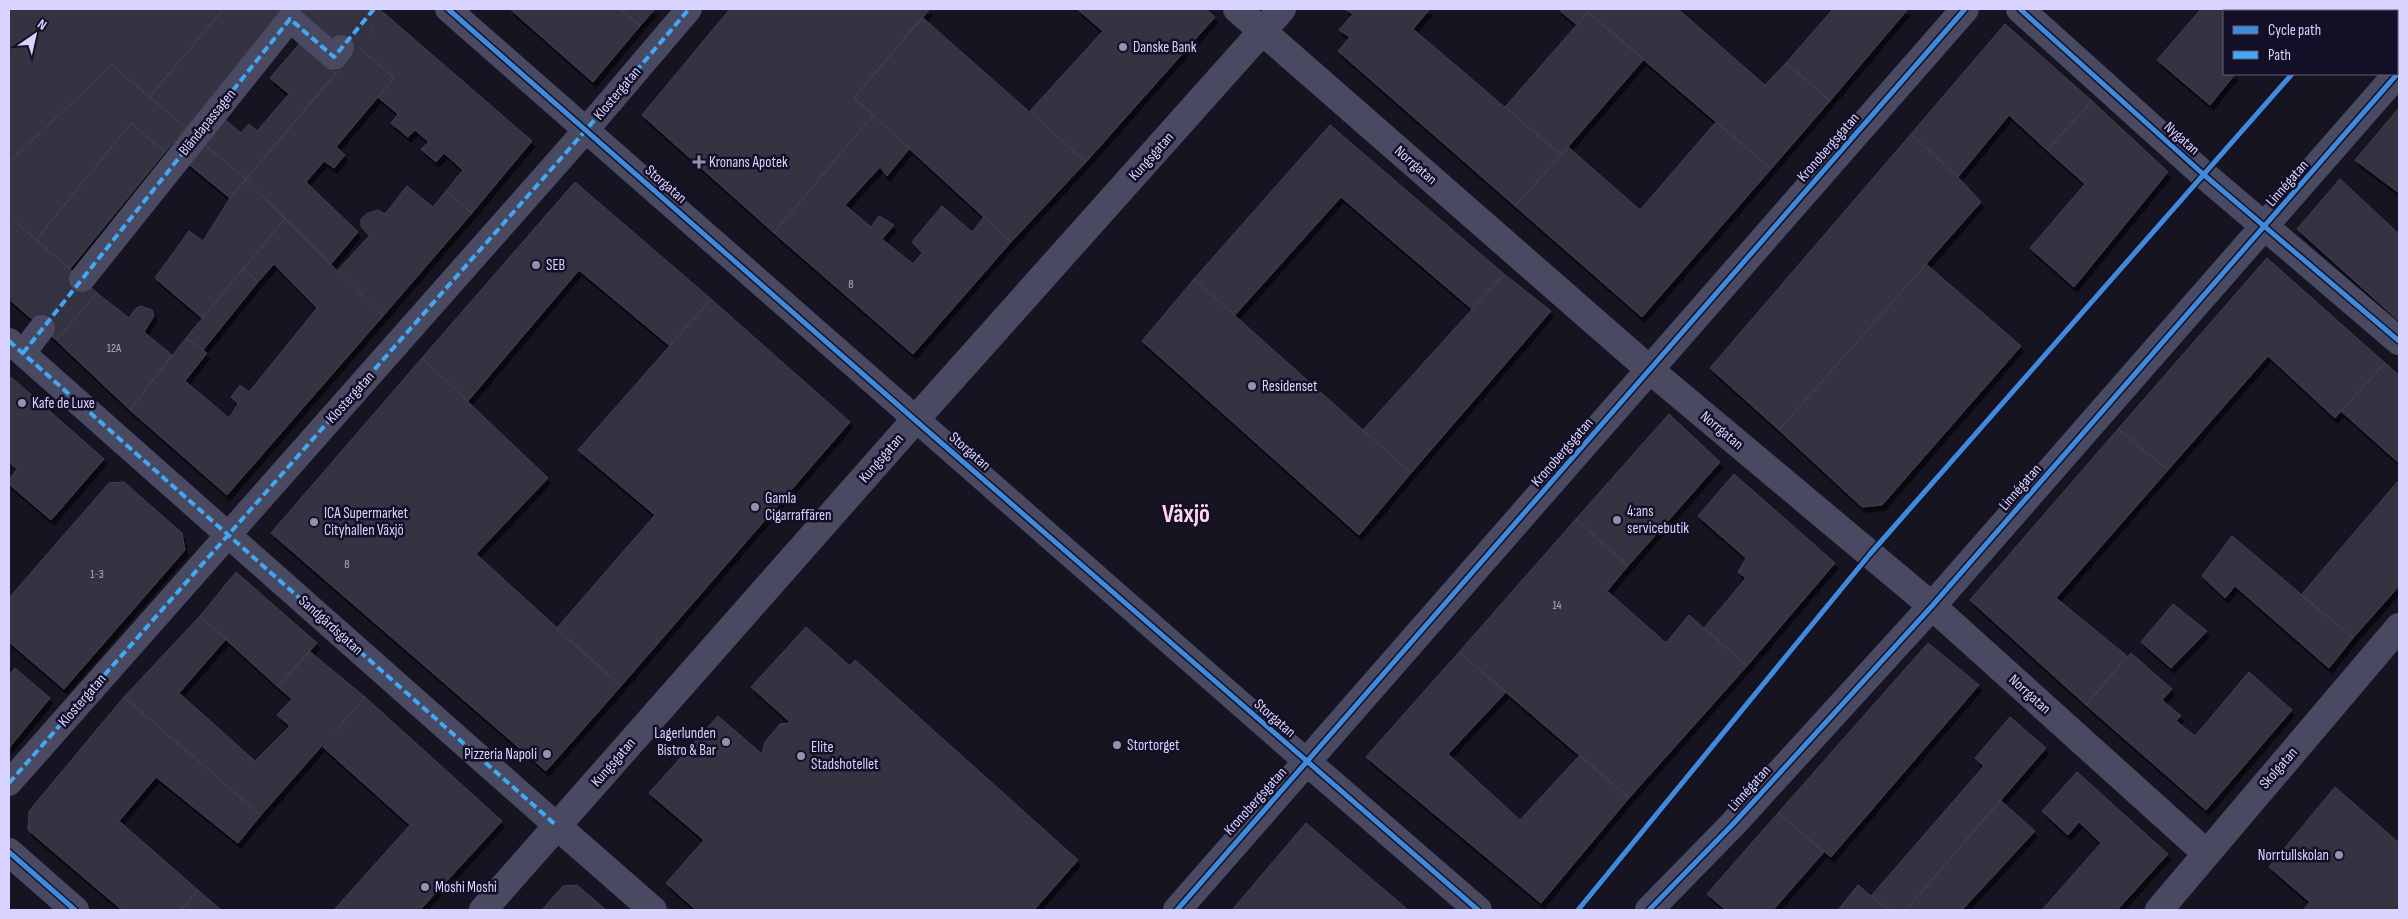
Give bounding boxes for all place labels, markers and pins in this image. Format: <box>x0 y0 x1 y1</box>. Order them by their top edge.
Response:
place label: Danske Bank <box>1133 38 1197 57</box>
marker: Danske Bank <box>1117 41 1129 53</box>
place label: Kronans Apotek <box>709 153 788 172</box>
marker: Kronans Apotek <box>693 156 705 168</box>
place label: SEB <box>546 256 566 275</box>
marker: SEB <box>530 259 542 271</box>
place label: Residenset <box>1262 377 1318 396</box>
marker: Residenset <box>1246 380 1258 392</box>
place label: Kafe de Luxe <box>32 394 95 413</box>
marker: Kafe de Luxe <box>16 397 28 409</box>
place label: Gamla Cigarraffären <box>765 489 832 525</box>
marker: Gamla Cigarraffären <box>749 501 761 513</box>
place label: 4:ans servicebutik <box>1627 502 1689 538</box>
place label: ICA Supermarket Cityhallen Växjö <box>324 504 409 540</box>
marker: 4:ans servicebutik <box>1611 514 1623 526</box>
marker: ICA Supermarket Cityhallen Växjö <box>308 516 320 528</box>
place label: Lagerlunden Bistro & Bar <box>654 724 717 760</box>
marker: Lagerlunden Bistro & Bar <box>720 736 732 748</box>
place label: Stortorget <box>1127 736 1180 755</box>
place label: Elite Stadshotellet <box>811 738 879 774</box>
marker: Stortorget <box>1111 739 1123 751</box>
place label: Pizzeria Napoli <box>464 745 537 764</box>
marker: Pizzeria Napoli <box>541 748 553 760</box>
marker: Elite Stadshotellet <box>795 750 807 762</box>
place label: Norrtullskolan <box>2258 846 2329 865</box>
marker: Norrtullskolan <box>2333 849 2345 861</box>
place label: Moshi Moshi <box>435 878 497 897</box>
marker: Moshi Moshi <box>419 881 431 893</box>

